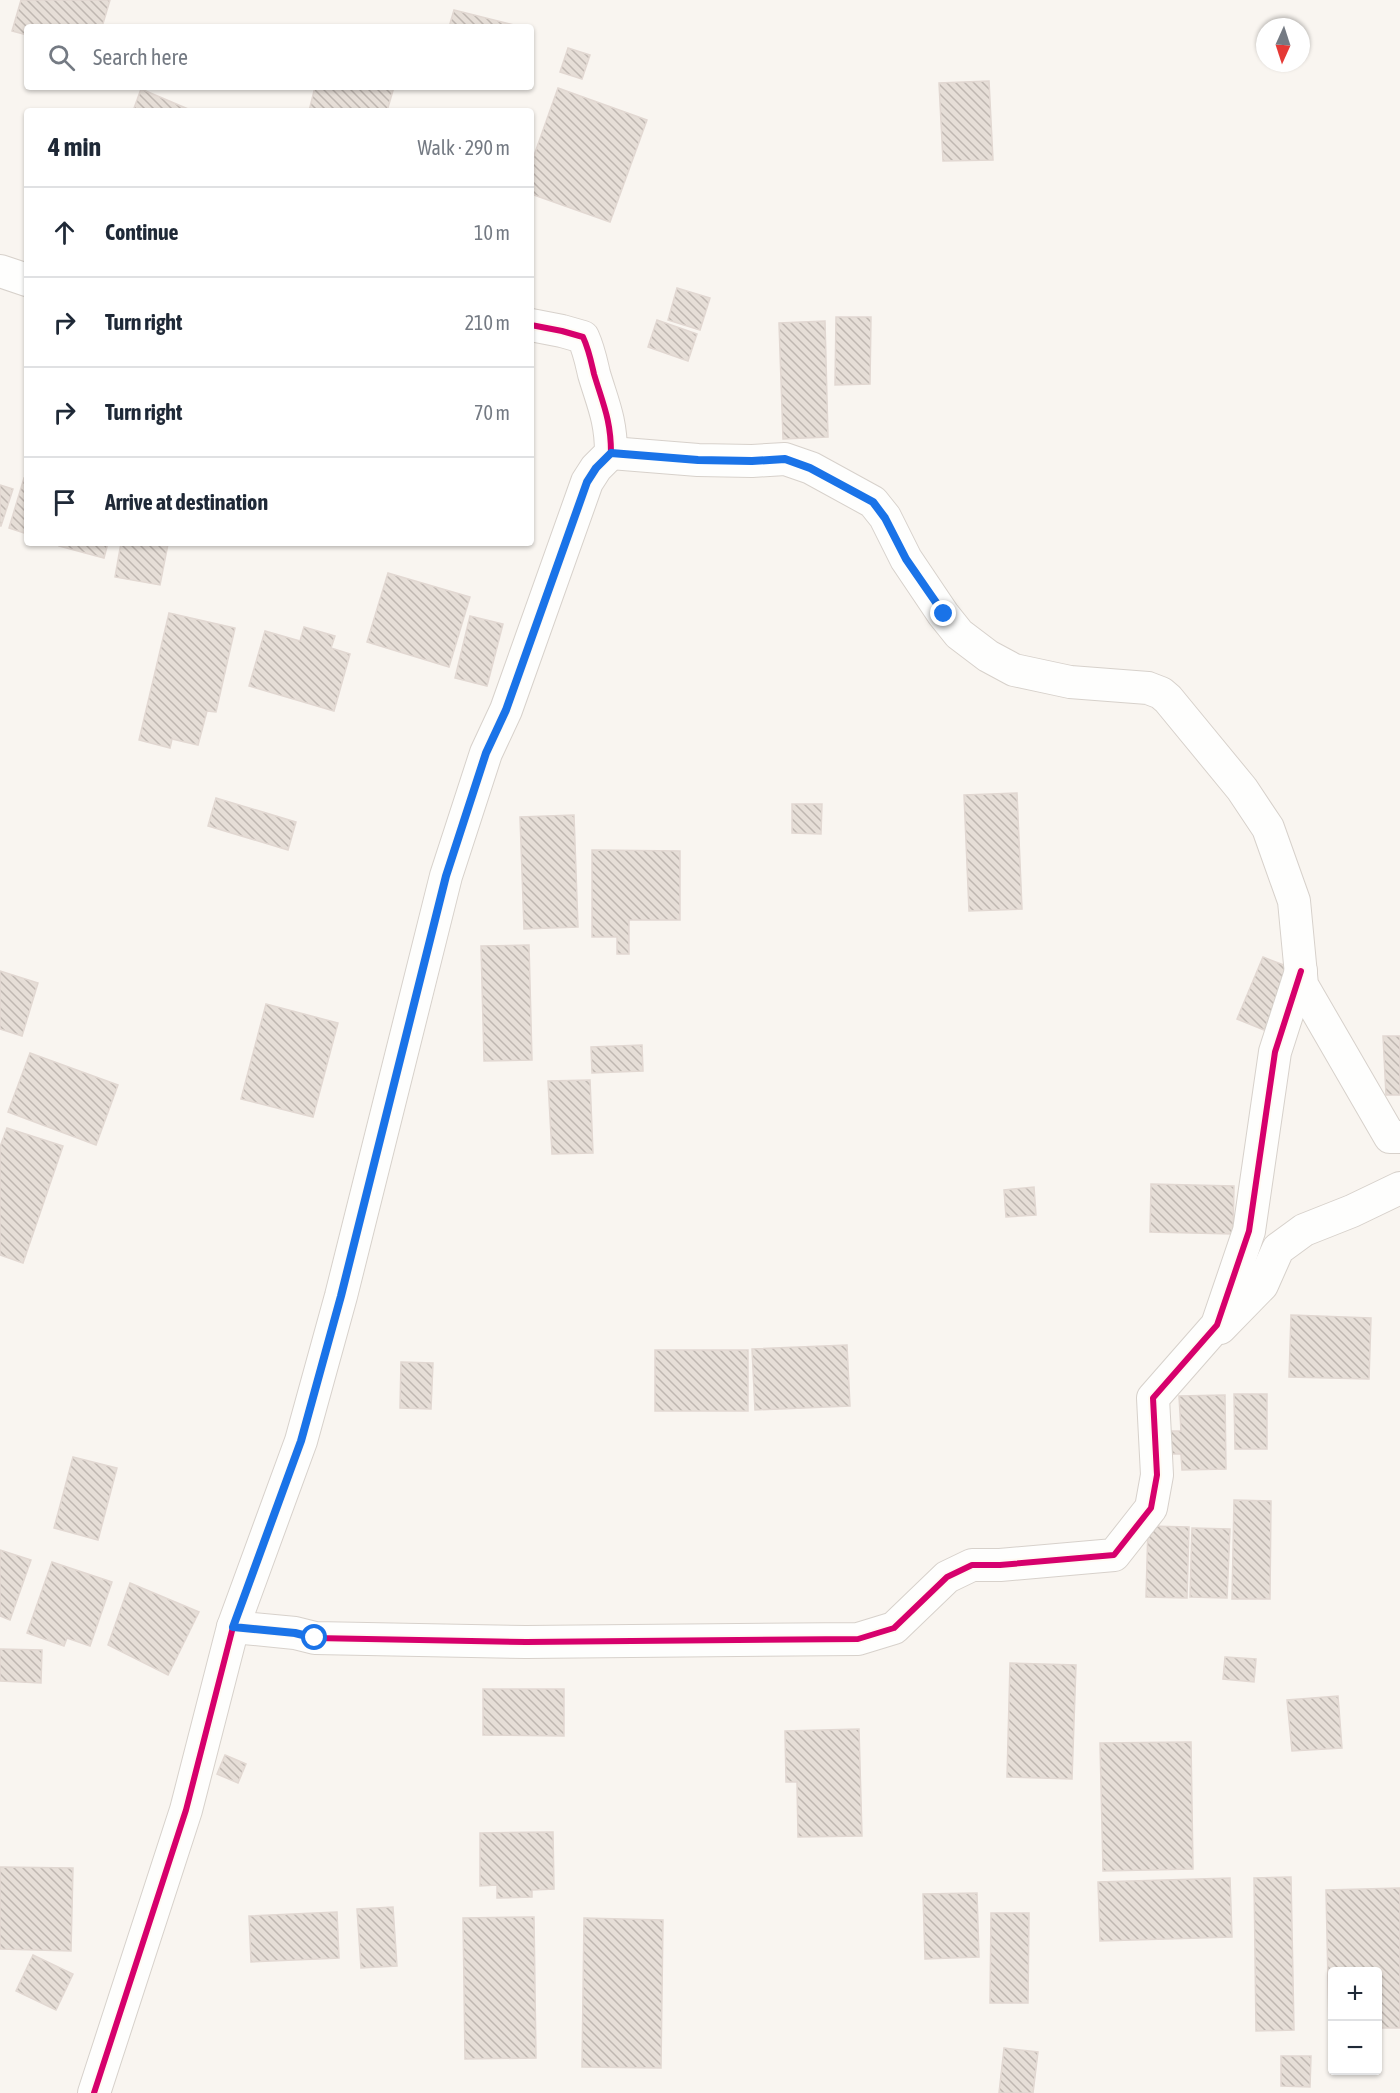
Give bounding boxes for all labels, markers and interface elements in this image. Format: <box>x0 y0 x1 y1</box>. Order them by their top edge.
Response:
north arrow <box>1256 18 1310 72</box>
search box <box>24 24 534 90</box>
icon: search <box>45 41 78 74</box>
text: Search here <box>93 44 188 70</box>
text: 4 min <box>48 132 101 162</box>
text: Walk · 290 m <box>418 136 510 159</box>
icon: ahead <box>48 216 81 249</box>
text: Continue <box>105 219 179 245</box>
text: 10 m <box>474 221 510 244</box>
icon: right <box>48 306 81 339</box>
text: Turn right <box>105 309 182 335</box>
text: 210 m <box>465 311 510 334</box>
icon: right <box>48 396 81 429</box>
text: Turn right <box>105 399 182 425</box>
text: 70 m <box>474 401 510 424</box>
icon: arrive <box>48 486 81 519</box>
text: Arrive at destination <box>105 489 268 515</box>
route end <box>930 600 956 626</box>
route start <box>301 1624 327 1650</box>
map controls <box>1328 1967 1382 2075</box>
button: + <box>1328 1967 1382 2021</box>
button: − <box>1328 2021 1382 2075</box>

